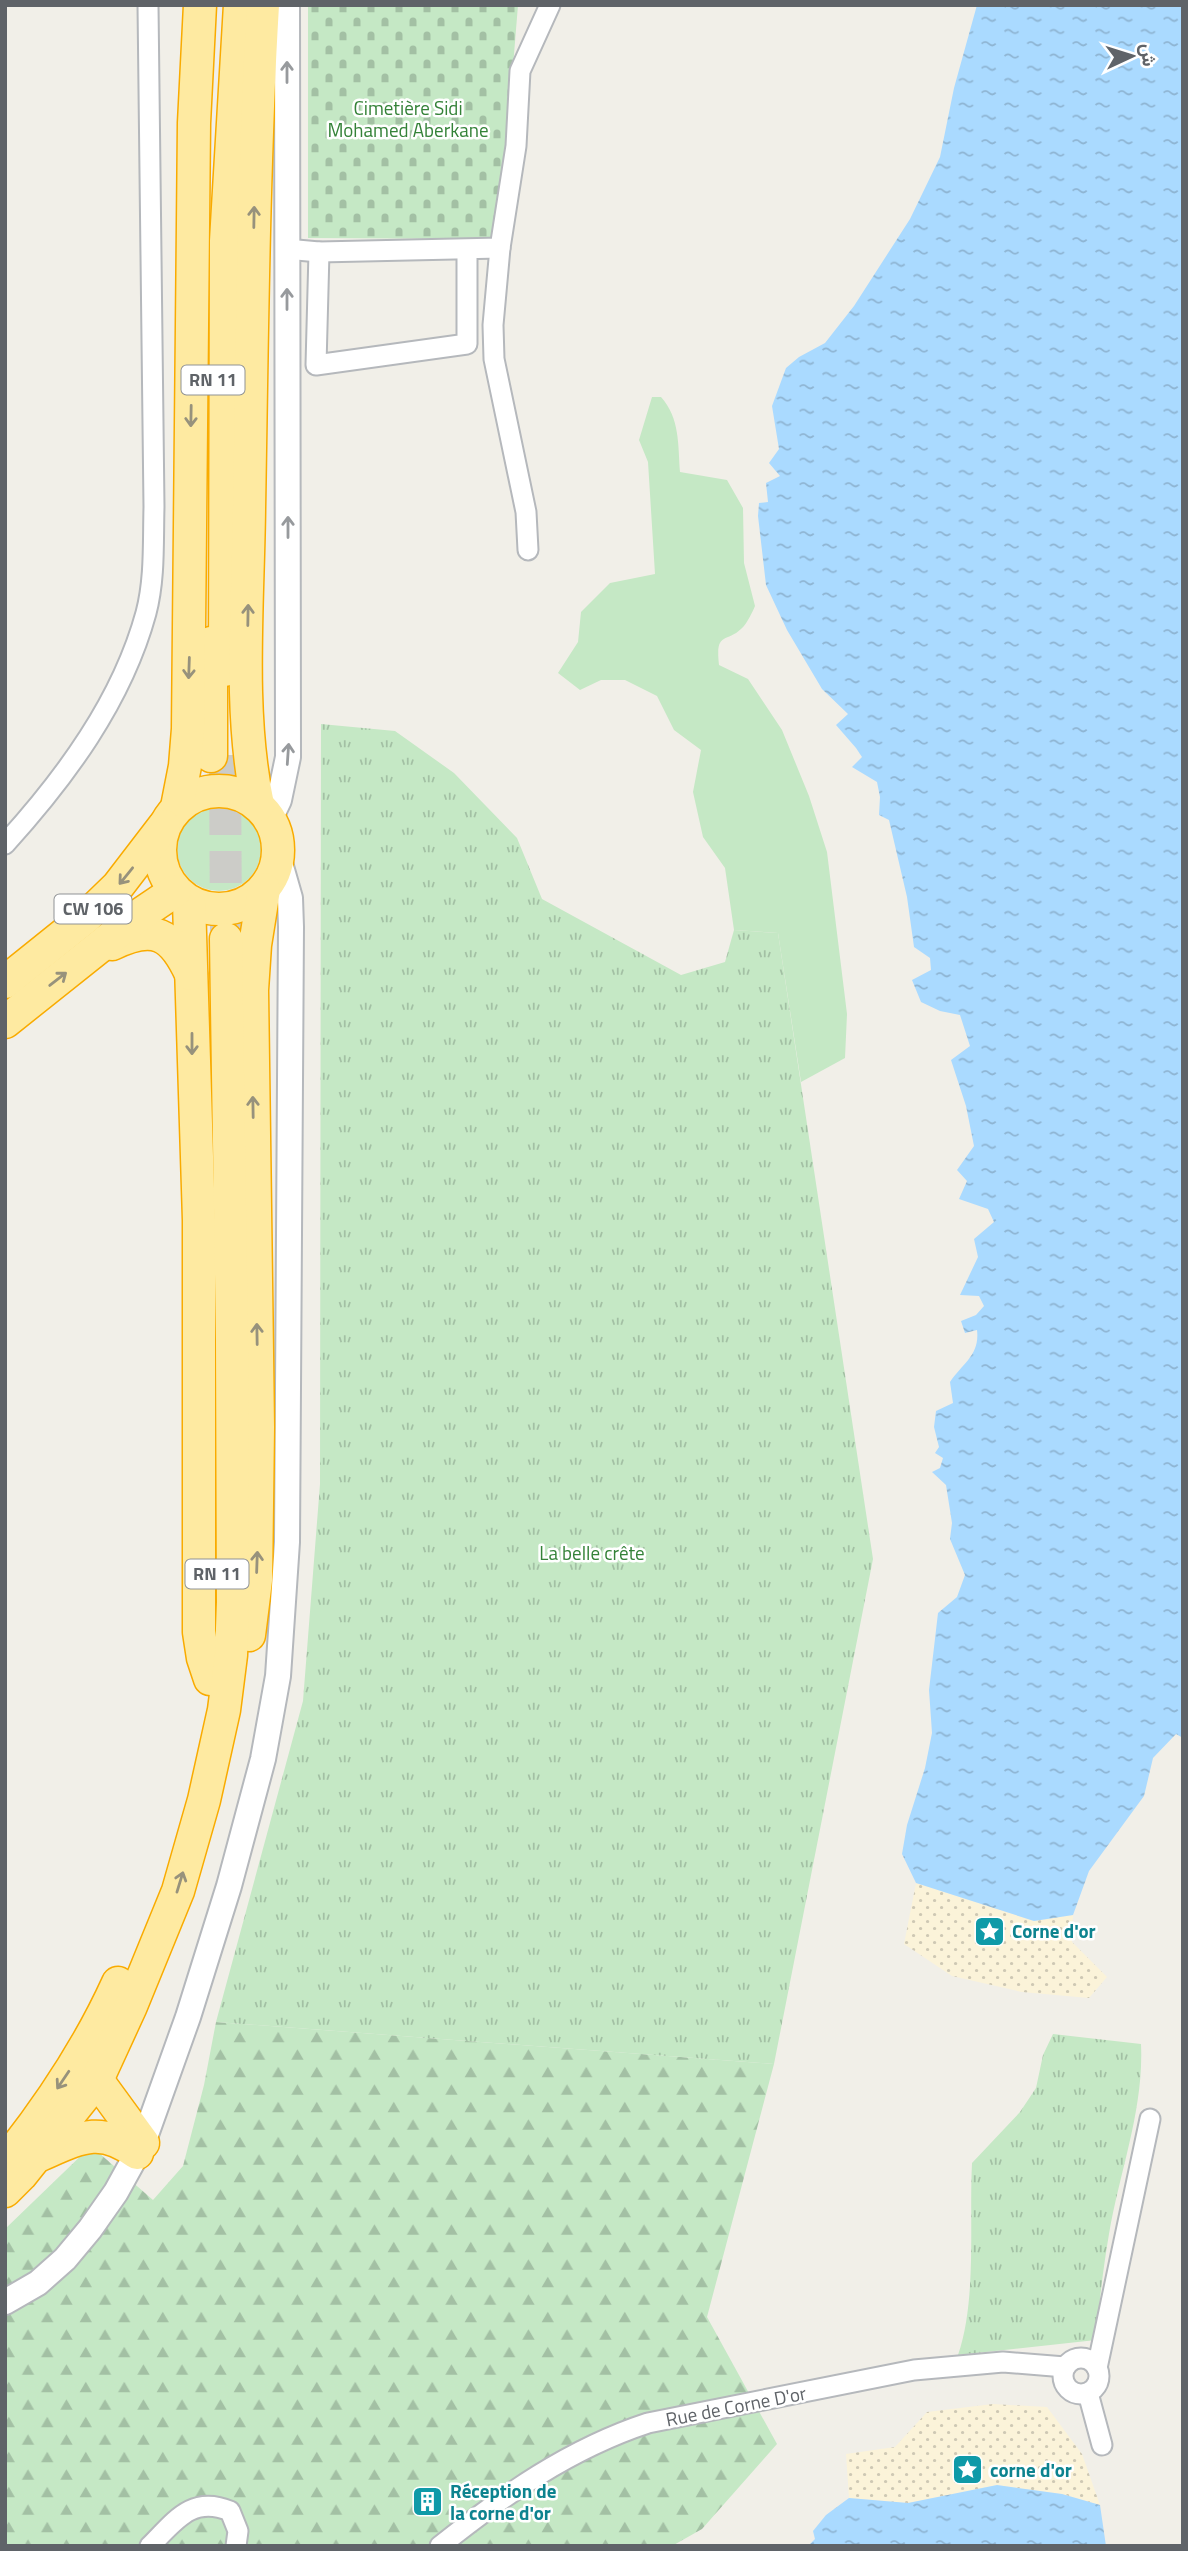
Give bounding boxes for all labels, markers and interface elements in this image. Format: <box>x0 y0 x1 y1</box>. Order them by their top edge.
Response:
north arrow <box>1097 21 1167 91</box>
text: ش <box>1134 42 1165 67</box>
one-way arrow <box>280 60 294 83</box>
park label: Cimetière Sidi Mohamed Aberkane <box>327 93 489 144</box>
one-way arrow <box>247 205 261 228</box>
one-way arrow <box>280 288 294 311</box>
road number: RN 11 <box>182 366 244 394</box>
one-way arrow <box>184 405 198 428</box>
one-way arrow <box>281 515 295 538</box>
one-way arrow <box>241 604 255 627</box>
one-way arrow <box>183 657 196 680</box>
one-way arrow <box>282 743 295 766</box>
one-way arrow <box>118 867 133 885</box>
road number: CW 106 <box>55 894 132 924</box>
one-way arrow <box>48 972 67 987</box>
one-way arrow <box>185 1032 199 1055</box>
one-way arrow <box>246 1096 260 1119</box>
one-way arrow <box>250 1323 264 1346</box>
park label: La belle crête <box>539 1538 645 1567</box>
one-way arrow <box>250 1550 263 1573</box>
road number: RN 11 <box>186 1560 248 1588</box>
one-way arrow <box>175 1871 188 1893</box>
place icon: Corne d'or <box>972 1914 1006 1948</box>
place label: Corne d'or <box>1012 1916 1096 1945</box>
one-way arrow <box>56 2070 70 2090</box>
street label: Rue de Corne D'or <box>663 2378 809 2433</box>
place icon: corne d'or <box>950 2453 984 2487</box>
place label: corne d'or <box>990 2455 1072 2484</box>
place label: Réception de la corne d'or <box>450 2476 557 2527</box>
building icon: Réception de la corne d'or <box>410 2485 444 2519</box>

